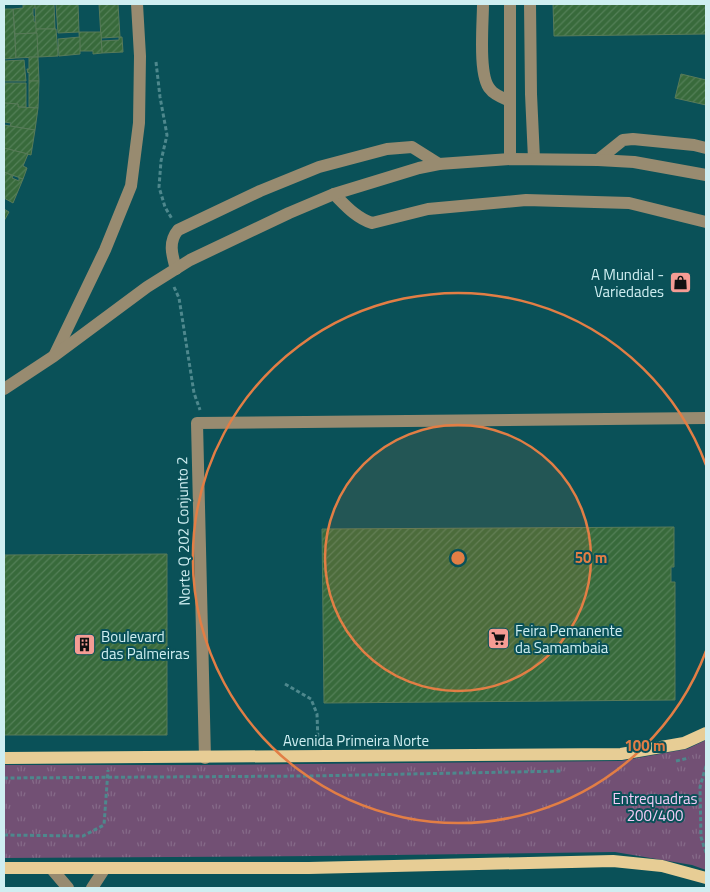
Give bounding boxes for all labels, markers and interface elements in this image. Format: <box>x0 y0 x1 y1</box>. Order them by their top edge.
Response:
place label: A Mundial - Variedades <box>591 263 664 303</box>
shop icon: A Mundial - Variedades <box>668 271 692 295</box>
street label: Norte Q 202 Conjunto 2 <box>170 456 196 606</box>
text: 50 m <box>575 546 607 569</box>
centre of rings <box>449 549 467 567</box>
place label: Feira Pemanente da Samambaia <box>515 619 622 659</box>
place label: Boulevard das Palmeiras <box>101 625 190 665</box>
supermarket icon: Feira Pemanente da Samambaia <box>487 627 511 651</box>
building icon: Boulevard das Palmeiras <box>73 633 97 657</box>
street label: Avenida Primeira Norte <box>283 729 429 752</box>
text: 100 m <box>624 734 666 757</box>
park label: Entrequadras 200/400 <box>612 787 698 827</box>

